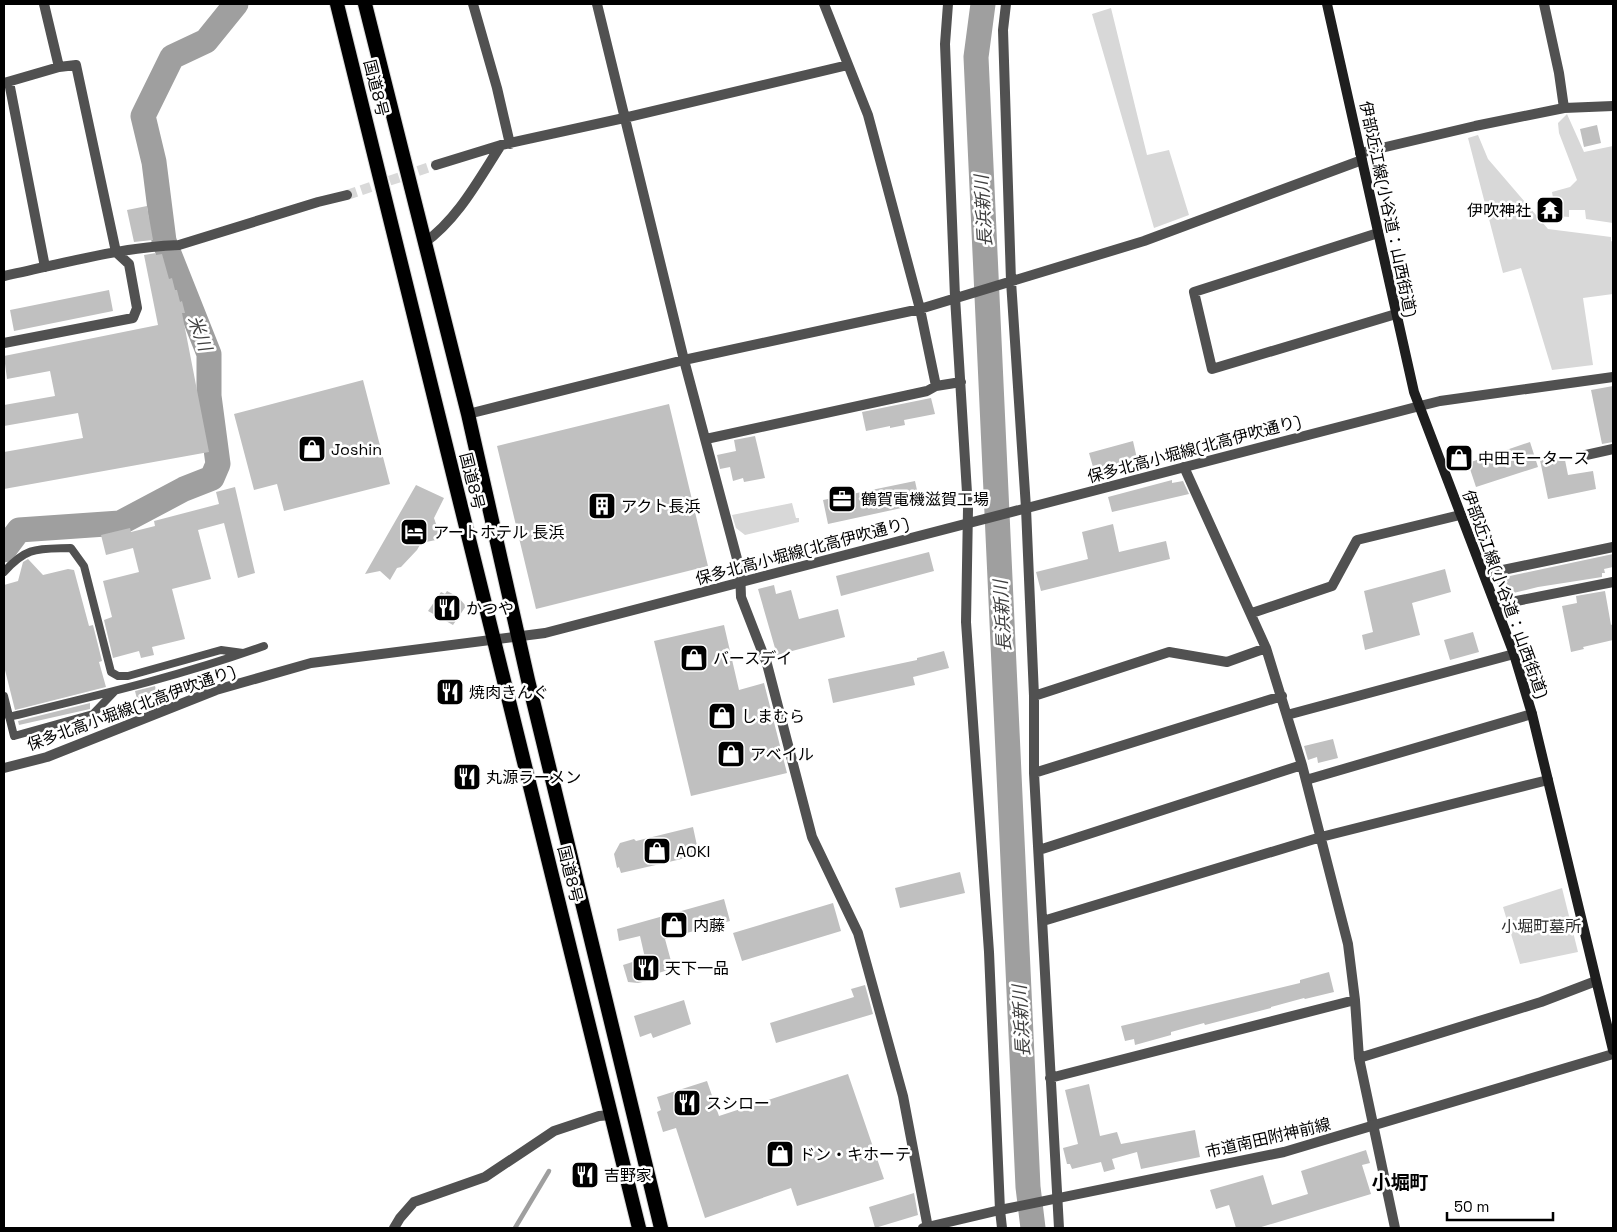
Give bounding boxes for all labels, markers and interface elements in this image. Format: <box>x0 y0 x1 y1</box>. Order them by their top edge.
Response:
street label: 国道8号 <box>359 57 393 119</box>
street label: 伊部近江線(小谷道：山西街道) <box>1355 99 1421 319</box>
water label: 長浜新川 <box>970 172 996 248</box>
temple icon: 伊吹神社 <box>1535 195 1565 225</box>
place label: 伊吹神社 <box>1467 200 1531 221</box>
water label: 米川 <box>183 312 218 356</box>
street label: 保多北高小堀線(北高伊吹通り) <box>1085 410 1303 488</box>
shop icon: Joshin <box>297 434 327 464</box>
place label: Joshin <box>331 439 382 460</box>
shop icon: 中田モータース <box>1444 443 1474 473</box>
place label: 中田モータース <box>1478 448 1589 469</box>
street label: 国道8号 <box>455 450 489 512</box>
office icon: 鶴賀電機滋賀工場 <box>827 484 857 514</box>
street label: 伊部近江線(小谷道：山西街道) <box>1457 487 1553 701</box>
place label: 鶴賀電機滋賀工場 <box>861 489 989 510</box>
building icon: アクト長浜 <box>587 491 617 521</box>
place label: アクト長浜 <box>621 496 700 517</box>
street label: 保多北高小堀線(北高伊吹通り) <box>693 512 911 590</box>
hotel icon: アートホテル 長浜 <box>399 517 429 547</box>
place label: アートホテル 長浜 <box>433 522 564 543</box>
water label: 長浜新川 <box>989 577 1015 653</box>
restaurant icon: かつや <box>432 593 462 623</box>
place label: かつや <box>466 598 514 619</box>
shop icon: バースデイ <box>679 643 709 673</box>
place label: バースデイ <box>713 648 792 669</box>
street label: 保多北高小堀線(北高伊吹通り) <box>24 660 238 756</box>
restaurant icon: 焼肉きんぐ <box>435 677 465 707</box>
place label: 焼肉きんぐ <box>469 682 549 703</box>
shop icon: しまむら <box>707 701 737 731</box>
place label: しまむら <box>741 706 805 727</box>
shop icon: アベイル <box>716 739 746 769</box>
place label: アベイル <box>750 744 814 765</box>
restaurant icon: 丸源ラーメン <box>452 762 482 792</box>
place label: 丸源ラーメン <box>486 767 581 788</box>
shop icon: AOKI <box>642 836 672 866</box>
place label: AOKI <box>676 841 710 862</box>
street label: 国道8号 <box>553 843 587 905</box>
shop icon: 内藤 <box>659 910 689 940</box>
place label: 内藤 <box>693 915 725 936</box>
park label: 小堀町墓所 <box>1501 916 1581 937</box>
restaurant icon: 天下一品 <box>631 953 661 983</box>
place label: 天下一品 <box>665 958 729 979</box>
water label: 長浜新川 <box>1008 982 1034 1058</box>
restaurant icon: スシロー <box>672 1088 702 1118</box>
place label: スシロー <box>706 1093 770 1114</box>
street label: 市道南田附神前線 <box>1203 1113 1333 1163</box>
shop icon: ドン・キホーテ <box>765 1139 795 1169</box>
place label: ドン・キホーテ <box>799 1144 911 1165</box>
restaurant icon: 吉野家 <box>570 1160 600 1190</box>
place label: 吉野家 <box>604 1165 652 1186</box>
district label: 小堀町 <box>1371 1170 1429 1195</box>
scale bar <box>1447 1190 1553 1222</box>
text: 50 m <box>1454 1197 1489 1216</box>

